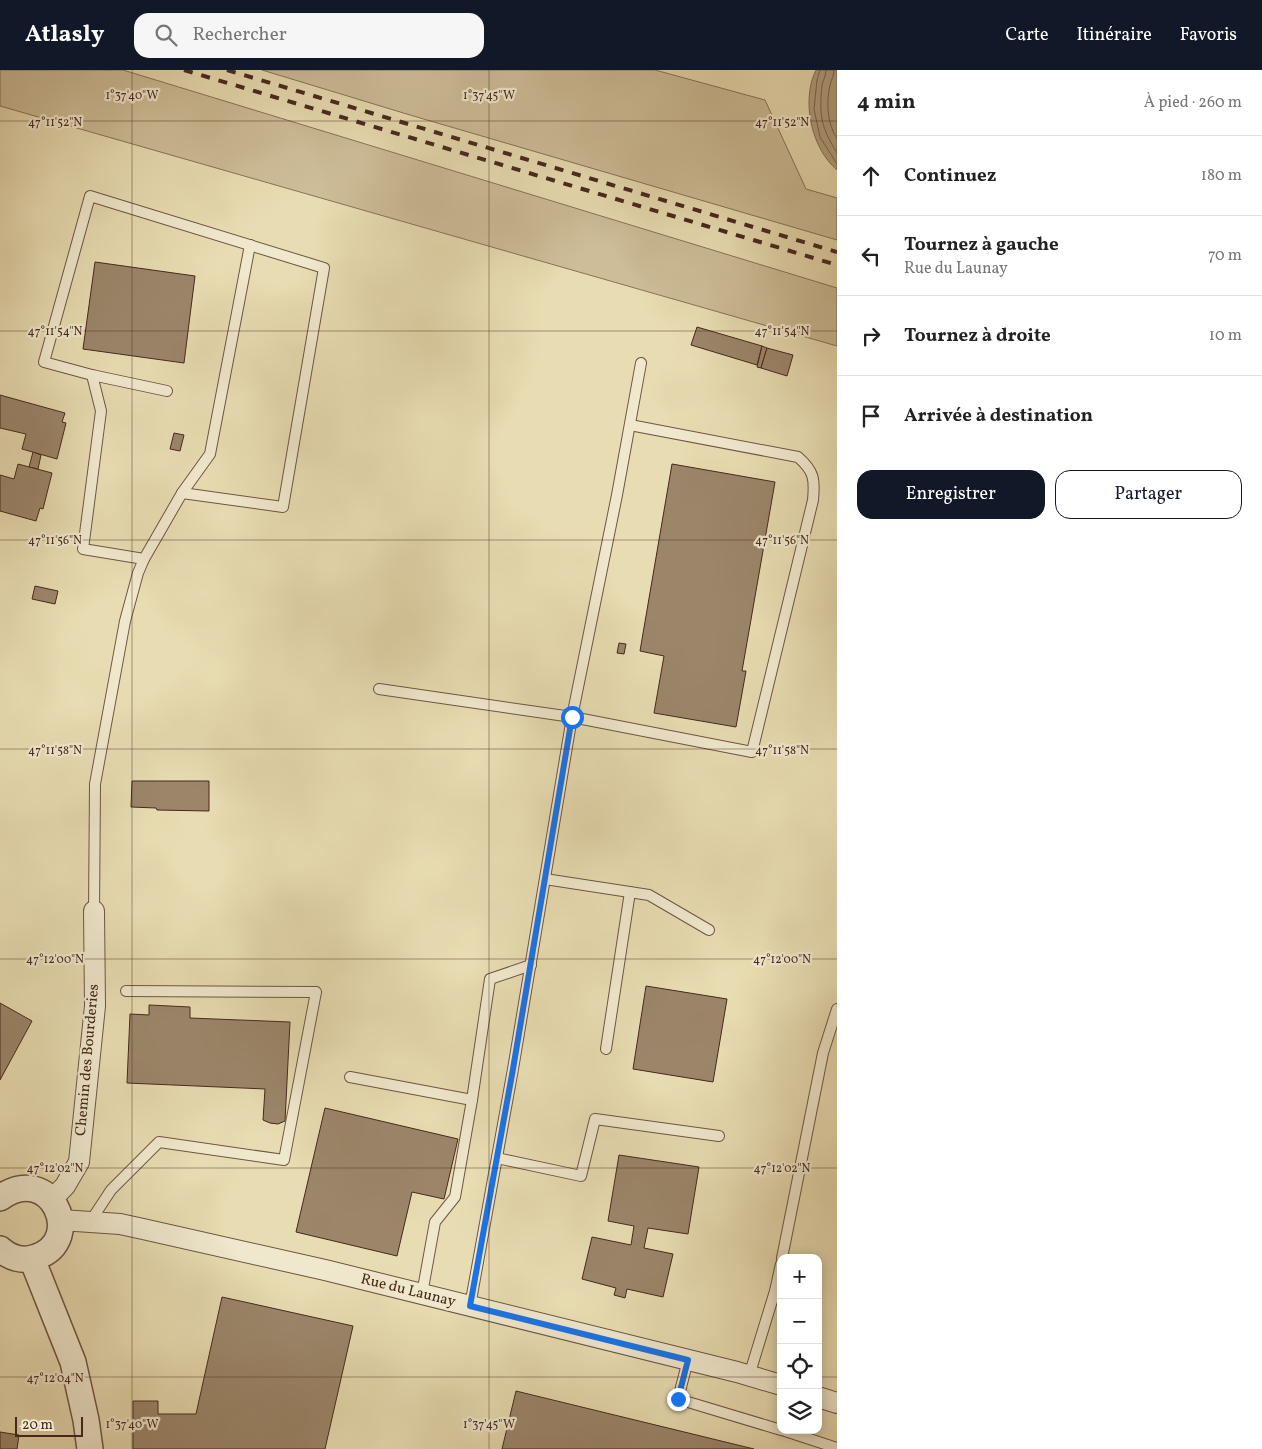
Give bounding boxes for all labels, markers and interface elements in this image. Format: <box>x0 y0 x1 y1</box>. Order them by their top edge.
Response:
search box <box>134 13 484 58</box>
text: Atlasly <box>25 18 104 52</box>
icon: search <box>152 21 180 49</box>
text: Rechercher <box>192 22 287 48</box>
text: Carte <box>1005 23 1048 48</box>
text: Itinéraire <box>1076 23 1152 48</box>
text: Favoris <box>1180 23 1237 48</box>
text: 1°37'40"W <box>105 88 159 104</box>
text: 1°37'45"W <box>463 88 515 104</box>
text: 4 min <box>857 88 916 117</box>
text: À pied · 260 m <box>1144 92 1242 114</box>
text: 47°11'52"N <box>28 115 82 131</box>
text: 47°11'52"N <box>755 115 809 131</box>
icon: ahead <box>857 162 885 190</box>
text: Continuez <box>904 163 996 189</box>
text: 180 m <box>1201 165 1242 187</box>
text: Tournez à gauche <box>904 232 1059 258</box>
icon: left <box>857 242 885 270</box>
text: 70 m <box>1208 245 1242 267</box>
text: Rue du Launay <box>904 258 1008 280</box>
icon: right <box>857 322 885 350</box>
text: Tournez à droite <box>904 323 1051 349</box>
text: 47°11'54"N <box>28 324 82 340</box>
text: 47°11'54"N <box>755 324 809 340</box>
text: 10 m <box>1209 325 1242 347</box>
icon: arrive <box>857 402 885 430</box>
text: Arrivée à destination <box>904 403 1093 429</box>
button: Enregistrer <box>857 470 1045 519</box>
button: Partager <box>1055 470 1242 519</box>
text: 47°11'56"N <box>28 533 82 549</box>
text: 47°11'56"N <box>755 533 809 549</box>
route start <box>561 706 584 729</box>
text: 47°11'58"N <box>28 743 82 759</box>
text: 47°11'58"N <box>755 743 809 759</box>
text: 47°12'00"N <box>26 952 84 968</box>
text: 47°12'00"N <box>753 952 811 968</box>
street label: Chemin des Bourderies <box>71 983 105 1137</box>
text: 47°12'02"N <box>27 1161 84 1177</box>
text: 47°12'02"N <box>754 1161 811 1177</box>
map controls <box>777 1254 822 1434</box>
button: + <box>777 1254 822 1299</box>
street label: Rue du Launay <box>358 1269 458 1313</box>
button: − <box>777 1299 822 1344</box>
button: locate <box>777 1344 822 1389</box>
text: 47°12'04"N <box>26 1371 84 1387</box>
route end <box>667 1388 690 1411</box>
button: layers <box>777 1389 822 1434</box>
scale bar <box>15 1414 82 1437</box>
text: 20 m <box>22 1416 53 1435</box>
text: 1°37'40"W <box>105 1417 159 1433</box>
text: 1°37'45"W <box>463 1417 515 1433</box>

